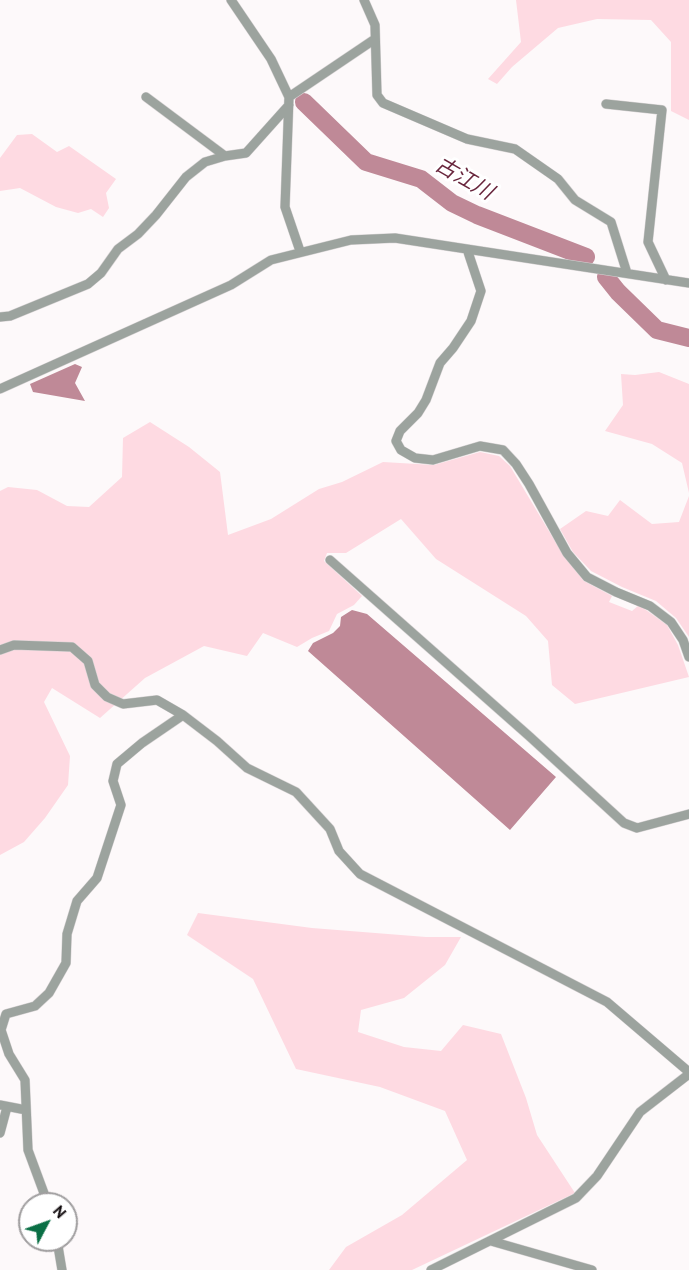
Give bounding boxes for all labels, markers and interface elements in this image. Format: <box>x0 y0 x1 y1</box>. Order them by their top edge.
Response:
water label: 古江川 <box>430 152 498 206</box>
north arrow <box>18 1192 78 1252</box>
text: N <box>49 1201 71 1222</box>

